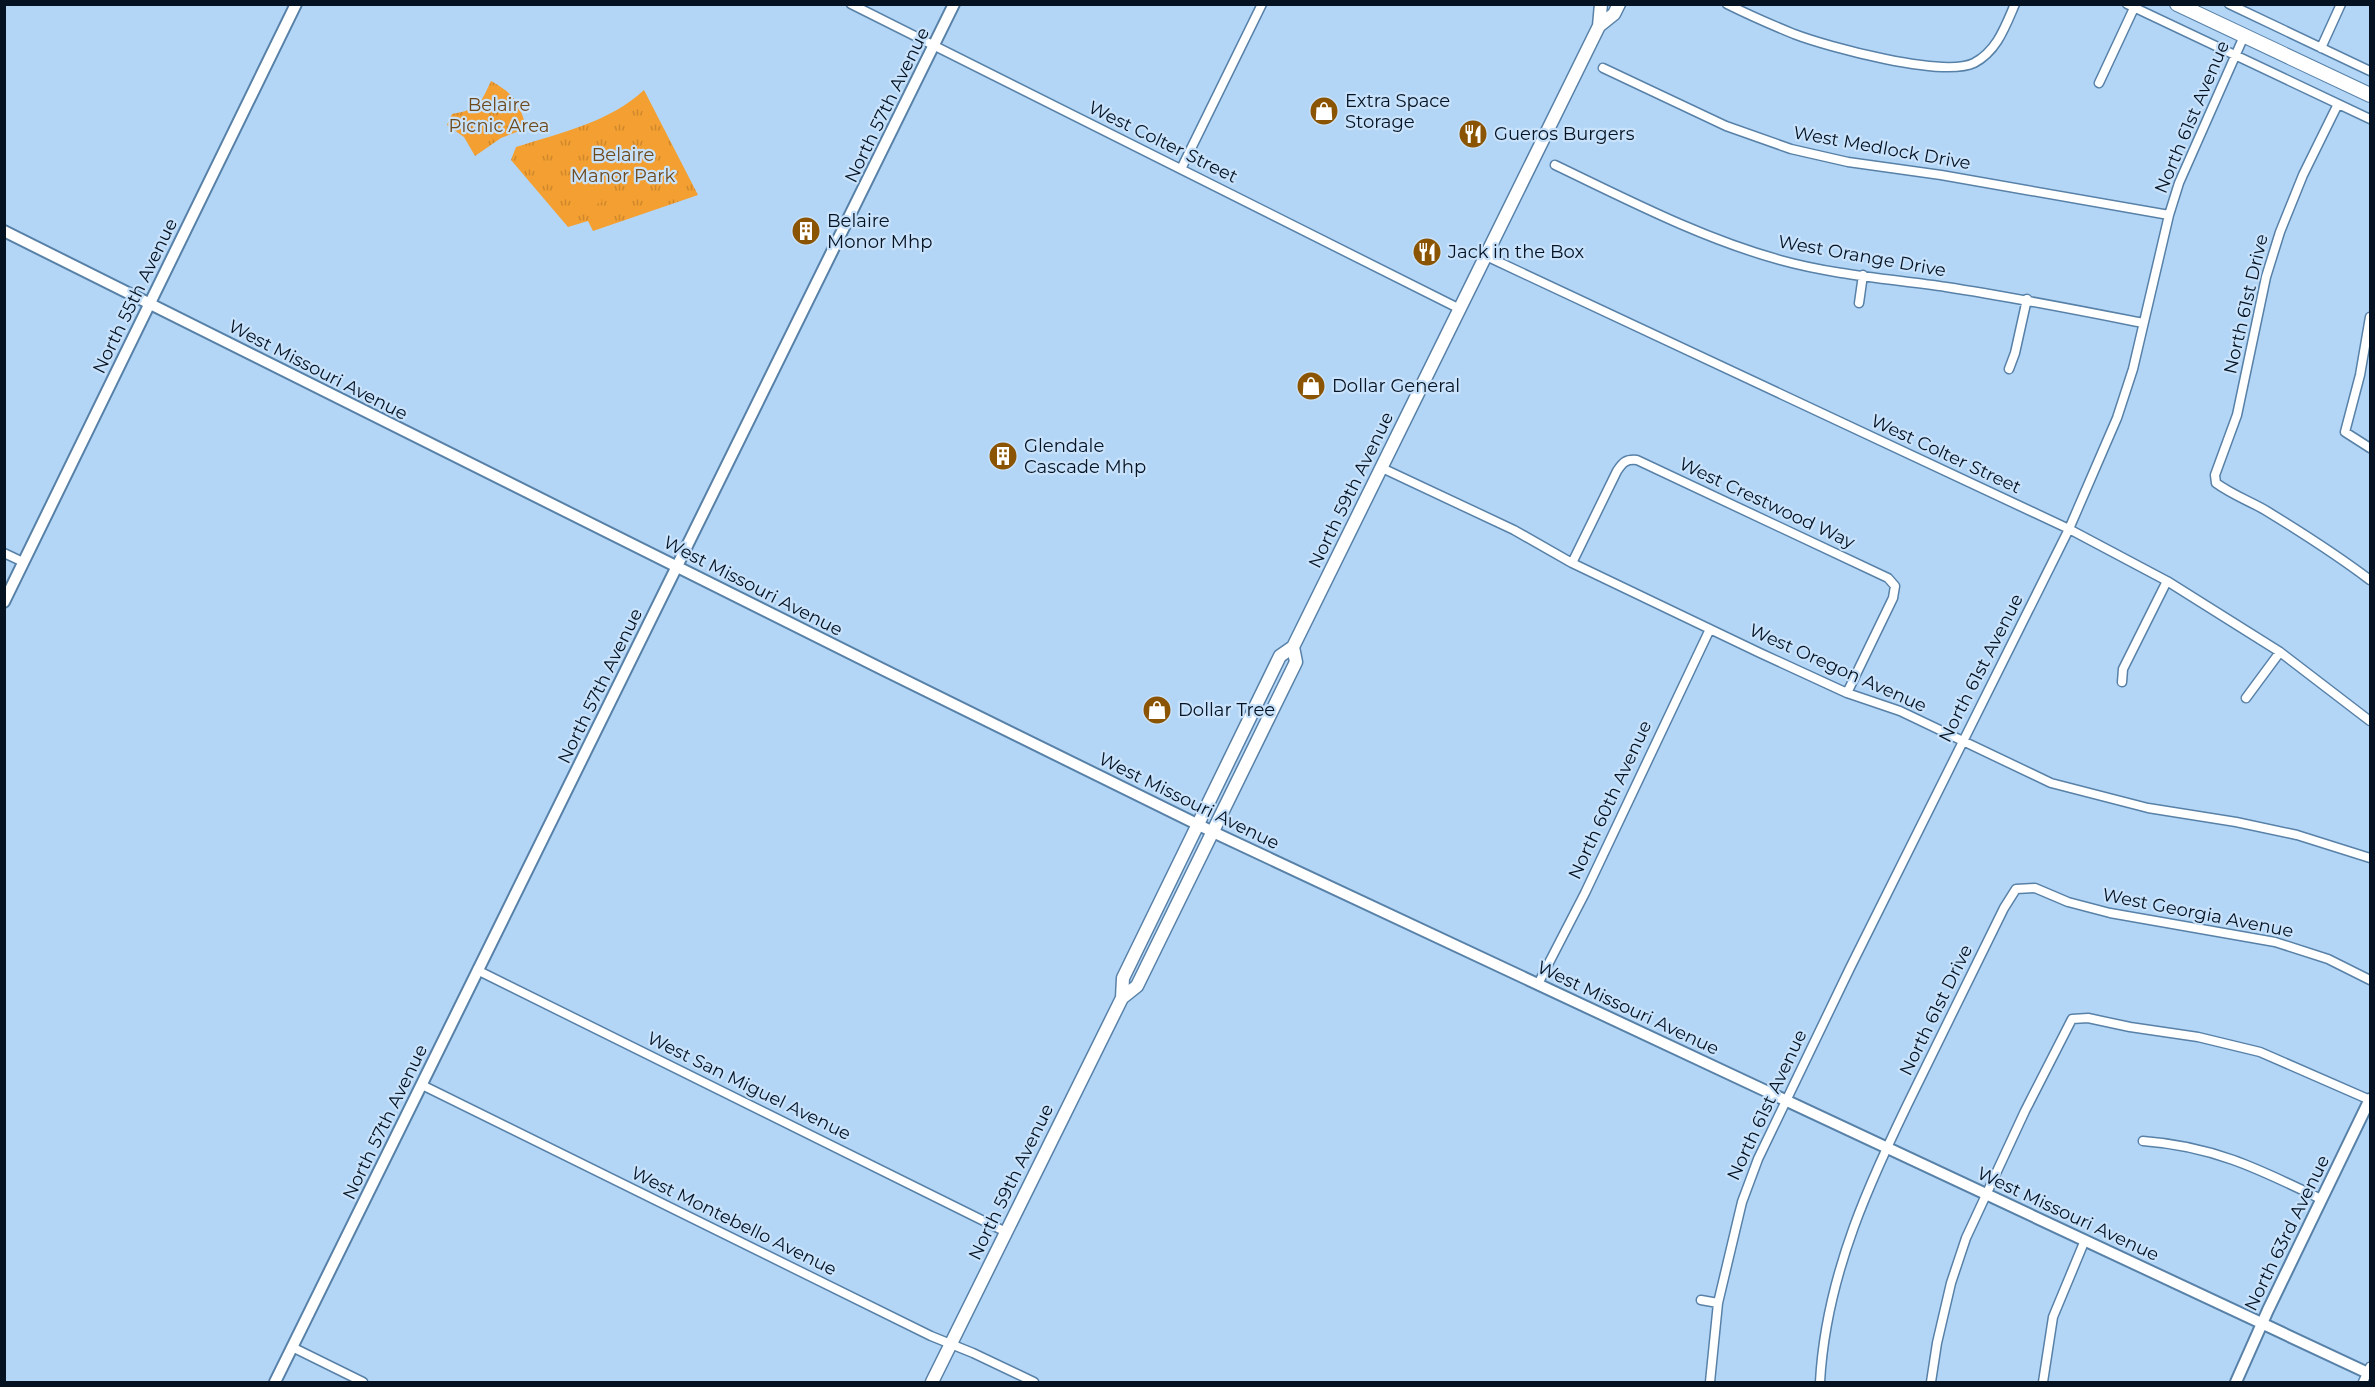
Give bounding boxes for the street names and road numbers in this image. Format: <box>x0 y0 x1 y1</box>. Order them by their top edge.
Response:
street label: North 57th Avenue <box>840 24 934 186</box>
street label: North 61st Avenue <box>2150 37 2234 197</box>
street label: West Colter Street <box>1085 96 1241 188</box>
street label: West Medlock Drive <box>1792 122 1973 174</box>
street label: North 55th Avenue <box>88 215 182 377</box>
street label: West Orange Drive <box>1776 230 1948 282</box>
street label: North 61st Drive <box>2219 232 2273 376</box>
street label: West Missouri Avenue <box>225 315 411 425</box>
street label: North 59th Avenue <box>1304 408 1398 572</box>
street label: West Colter Street <box>1867 410 2025 498</box>
street label: West Crestwood Way <box>1676 453 1859 553</box>
street label: West Missouri Avenue <box>660 531 846 641</box>
street label: North 61st Avenue <box>1934 590 2028 746</box>
street label: North 57th Avenue <box>553 605 647 767</box>
street label: West Oregon Avenue <box>1746 619 1930 717</box>
street label: North 60th Avenue <box>1564 717 1657 883</box>
street label: West Missouri Avenue <box>1095 748 1283 854</box>
street label: West Georgia Avenue <box>2101 884 2296 942</box>
street label: North 61st Drive <box>1895 941 1977 1079</box>
street label: West Missouri Avenue <box>1534 956 1723 1060</box>
street label: North 61st Avenue <box>1722 1026 1812 1184</box>
street label: West San Miguel Avenue <box>643 1027 855 1145</box>
street label: North 57th Avenue <box>338 1041 432 1203</box>
street label: North 59th Avenue <box>964 1100 1058 1264</box>
street label: North 63rd Avenue <box>2240 1151 2334 1314</box>
street label: West Montebello Avenue <box>628 1162 840 1280</box>
street label: West Missouri Avenue <box>1974 1162 2163 1266</box>

